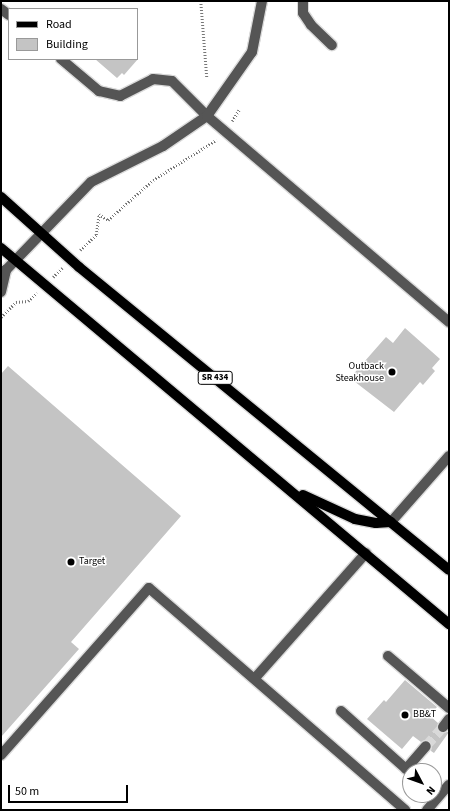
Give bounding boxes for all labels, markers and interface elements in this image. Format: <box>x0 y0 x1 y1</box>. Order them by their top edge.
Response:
legend <box>8 8 138 60</box>
text: Road <box>46 16 72 33</box>
text: Building <box>46 36 88 53</box>
place label: Outback Steakhouse <box>335 360 384 384</box>
marker: Outback Steakhouse <box>387 367 397 377</box>
road number: SR 434 <box>197 371 233 385</box>
place label: Target <box>79 556 105 568</box>
marker: Target <box>66 557 76 567</box>
place label: BB&T <box>413 709 436 721</box>
marker: BB&T <box>400 710 410 720</box>
north arrow <box>402 763 442 803</box>
scale bar <box>10 777 130 803</box>
text: 50 m <box>15 783 39 800</box>
text: N <box>423 783 439 798</box>

